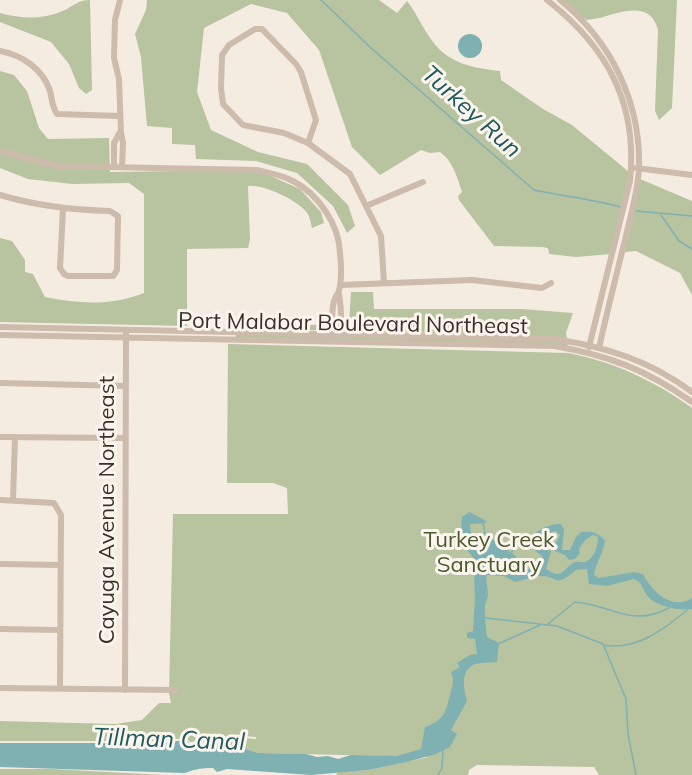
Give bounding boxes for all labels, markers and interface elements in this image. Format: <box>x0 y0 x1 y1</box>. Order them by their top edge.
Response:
water label: Turkey Run <box>415 60 527 164</box>
street label: Port Malabar Boulevard Northeast <box>178 308 528 340</box>
street label: Cayuga Avenue Northeast <box>94 376 120 644</box>
park label: Turkey Creek Sanctuary <box>424 527 554 578</box>
water label: Tillman Canal <box>93 723 245 757</box>

